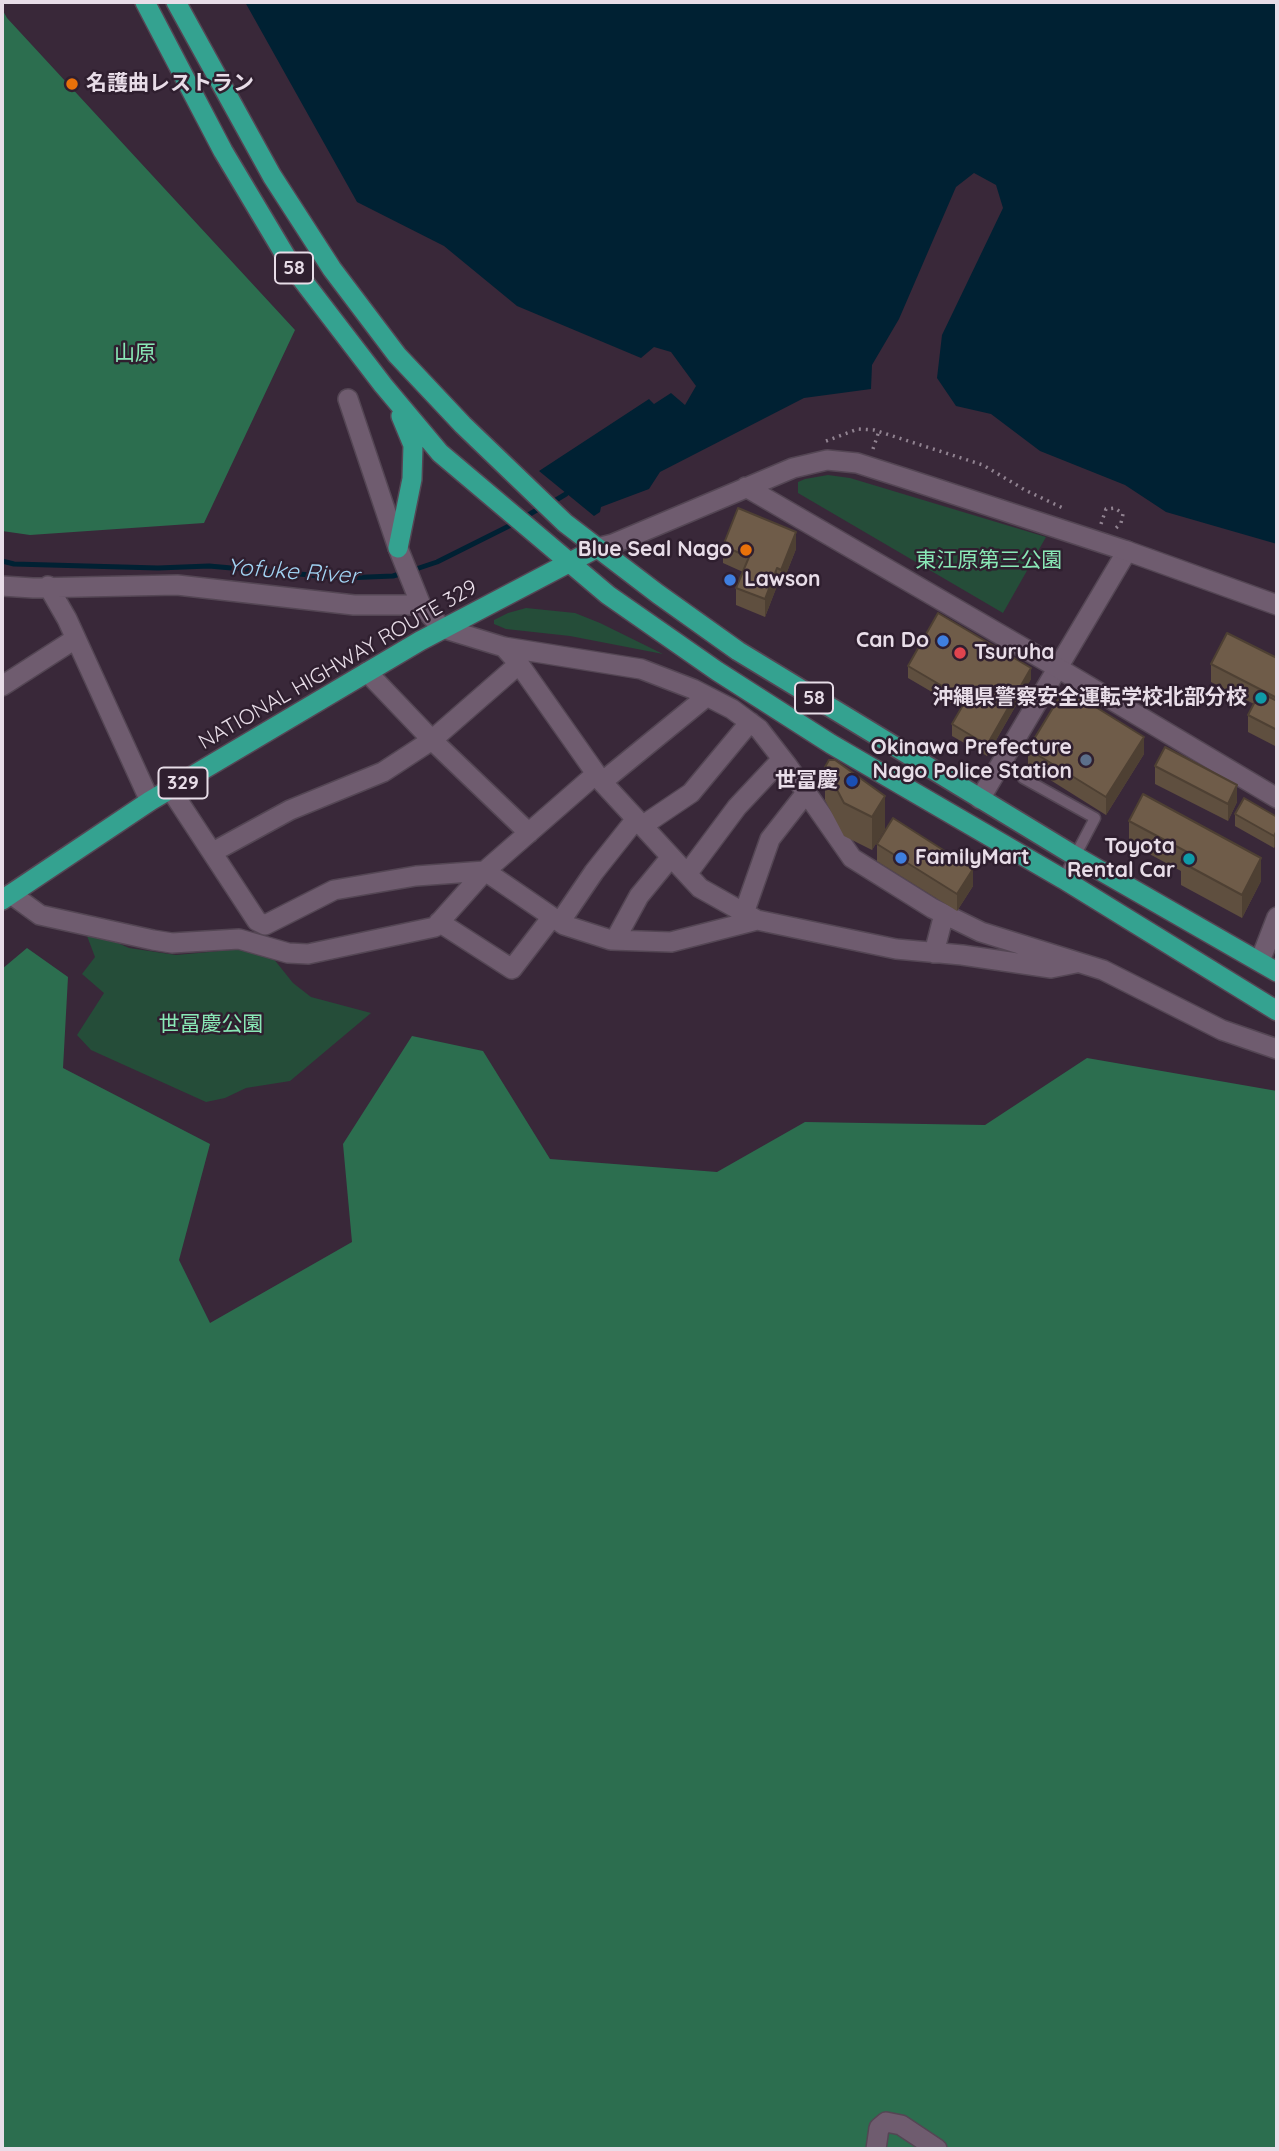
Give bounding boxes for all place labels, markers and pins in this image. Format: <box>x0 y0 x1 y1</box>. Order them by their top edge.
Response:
place label: 名護曲レストラン <box>86 71 254 97</box>
marker: 名護曲レストラン <box>64 76 80 92</box>
place label: Blue Seal Nago <box>578 537 732 563</box>
marker: Blue Seal Nago <box>738 542 754 558</box>
place label: Lawson <box>744 567 821 593</box>
marker: Lawson <box>722 572 738 588</box>
place label: Can Do <box>856 628 929 654</box>
marker: Can Do <box>935 633 951 649</box>
place label: Tsuruha <box>974 640 1054 666</box>
marker: Tsuruha <box>952 645 968 661</box>
place label: 沖縄県警察安全運転学校北部分校 <box>932 685 1247 711</box>
marker: 沖縄県警察安全運転学校北部分校 <box>1253 690 1269 706</box>
place label: Okinawa Prefecture Nago Police Station <box>871 735 1072 785</box>
marker: Okinawa Prefecture Nago Police Station <box>1078 752 1094 768</box>
place label: 世冨慶 <box>775 768 838 794</box>
marker: 世冨慶 <box>844 773 860 789</box>
place label: Toyota Rental Car <box>1067 834 1175 884</box>
place label: FamilyMart <box>915 845 1030 871</box>
marker: FamilyMart <box>893 850 909 866</box>
marker: Toyota Rental Car <box>1181 851 1197 867</box>

